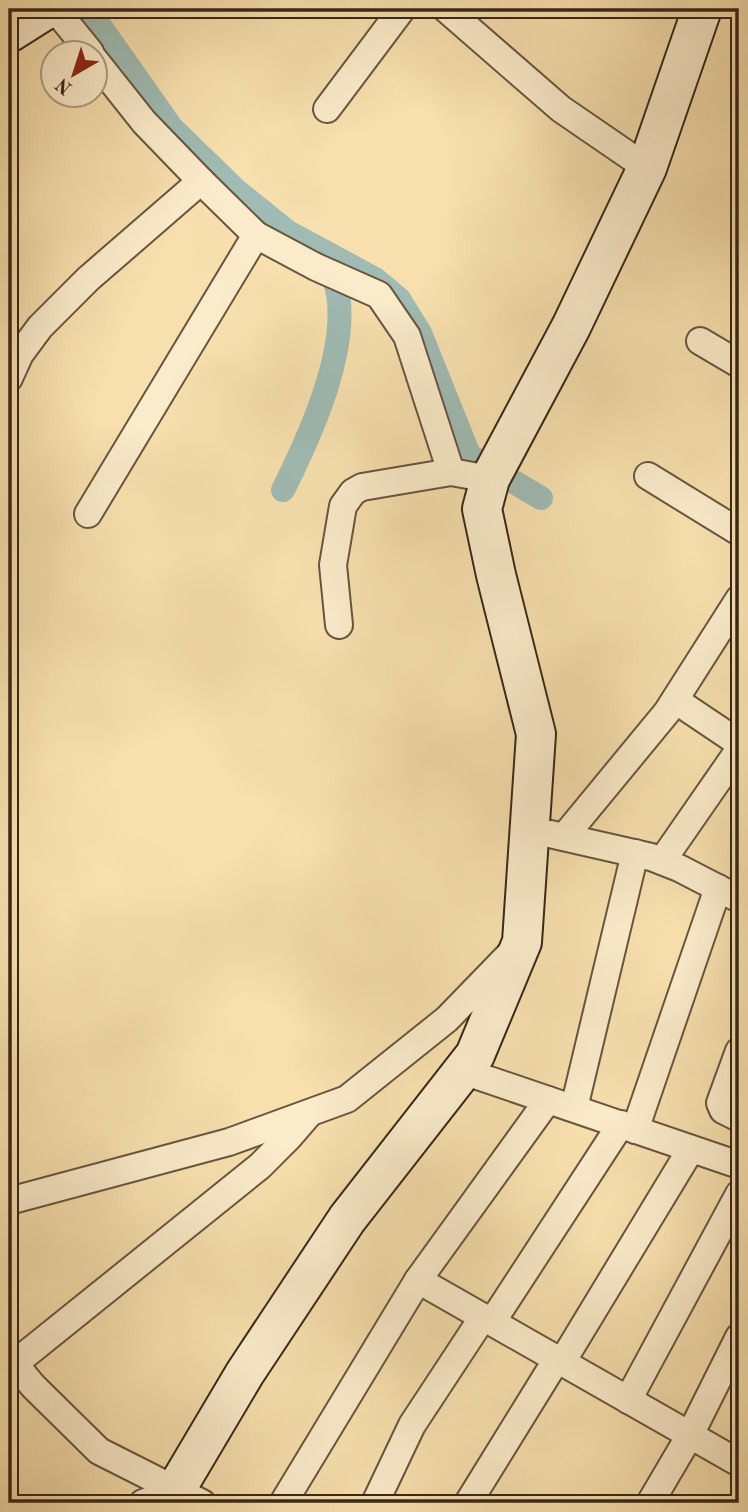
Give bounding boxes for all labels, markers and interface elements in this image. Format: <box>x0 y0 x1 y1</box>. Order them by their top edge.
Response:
north arrow <box>38 38 108 108</box>
text: N <box>53 73 76 97</box>

